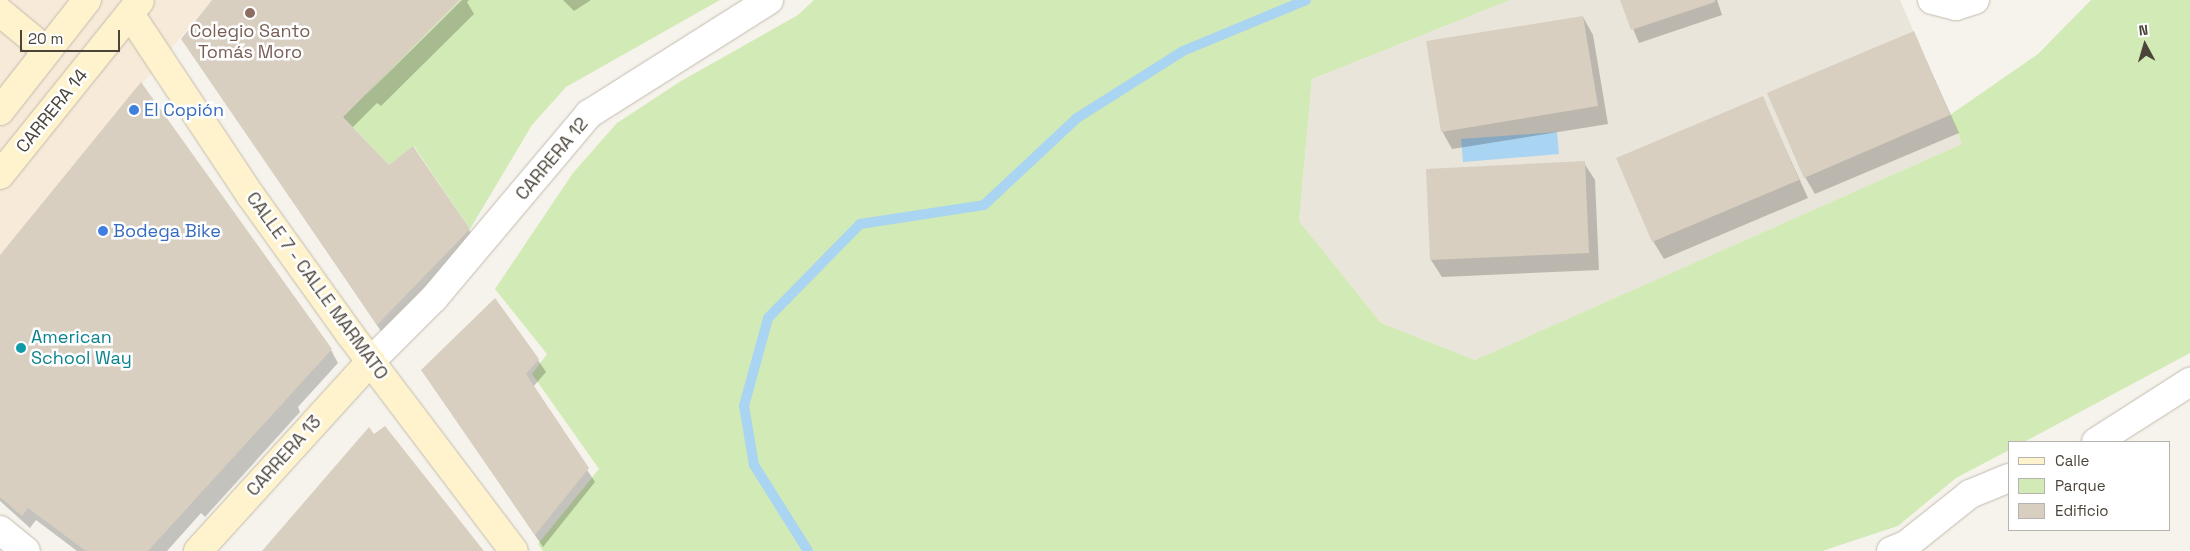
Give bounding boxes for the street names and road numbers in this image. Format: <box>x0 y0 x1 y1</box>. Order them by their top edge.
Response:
street label: CARRERA 14 <box>12 65 92 157</box>
street label: CARRERA 12 <box>511 113 593 205</box>
street label: CALLE 7 - CALLE MARMATO <box>241 187 393 385</box>
street label: CARRERA 13 <box>242 411 326 501</box>

